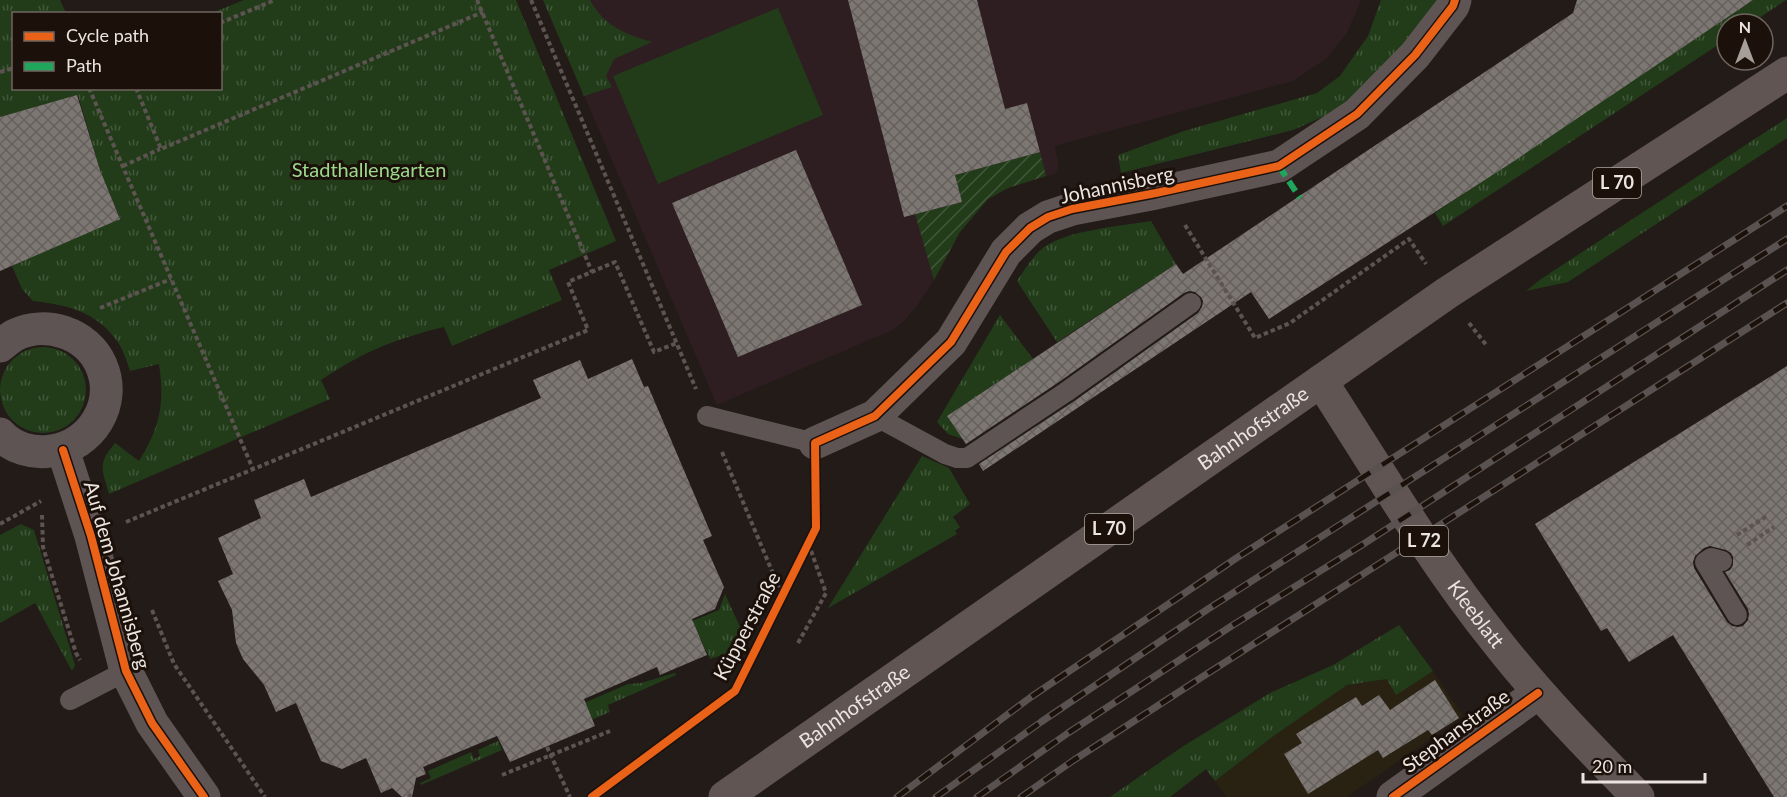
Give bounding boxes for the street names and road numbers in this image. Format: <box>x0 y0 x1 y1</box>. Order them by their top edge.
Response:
street label: Johannisberg <box>1058 160 1176 208</box>
road number: L 70 <box>1593 168 1641 198</box>
street label: Bahnhofstraße <box>1193 381 1312 474</box>
street label: Auf dem Johannisberg <box>80 478 156 672</box>
road number: L 70 <box>1085 514 1133 544</box>
road number: L 72 <box>1400 526 1448 556</box>
street label: Küpperstraße <box>708 567 785 684</box>
street label: Kleeblatt <box>1443 575 1510 652</box>
street label: Bahnhofstraße <box>794 659 914 753</box>
street label: Stephanstraße <box>1397 683 1514 777</box>

